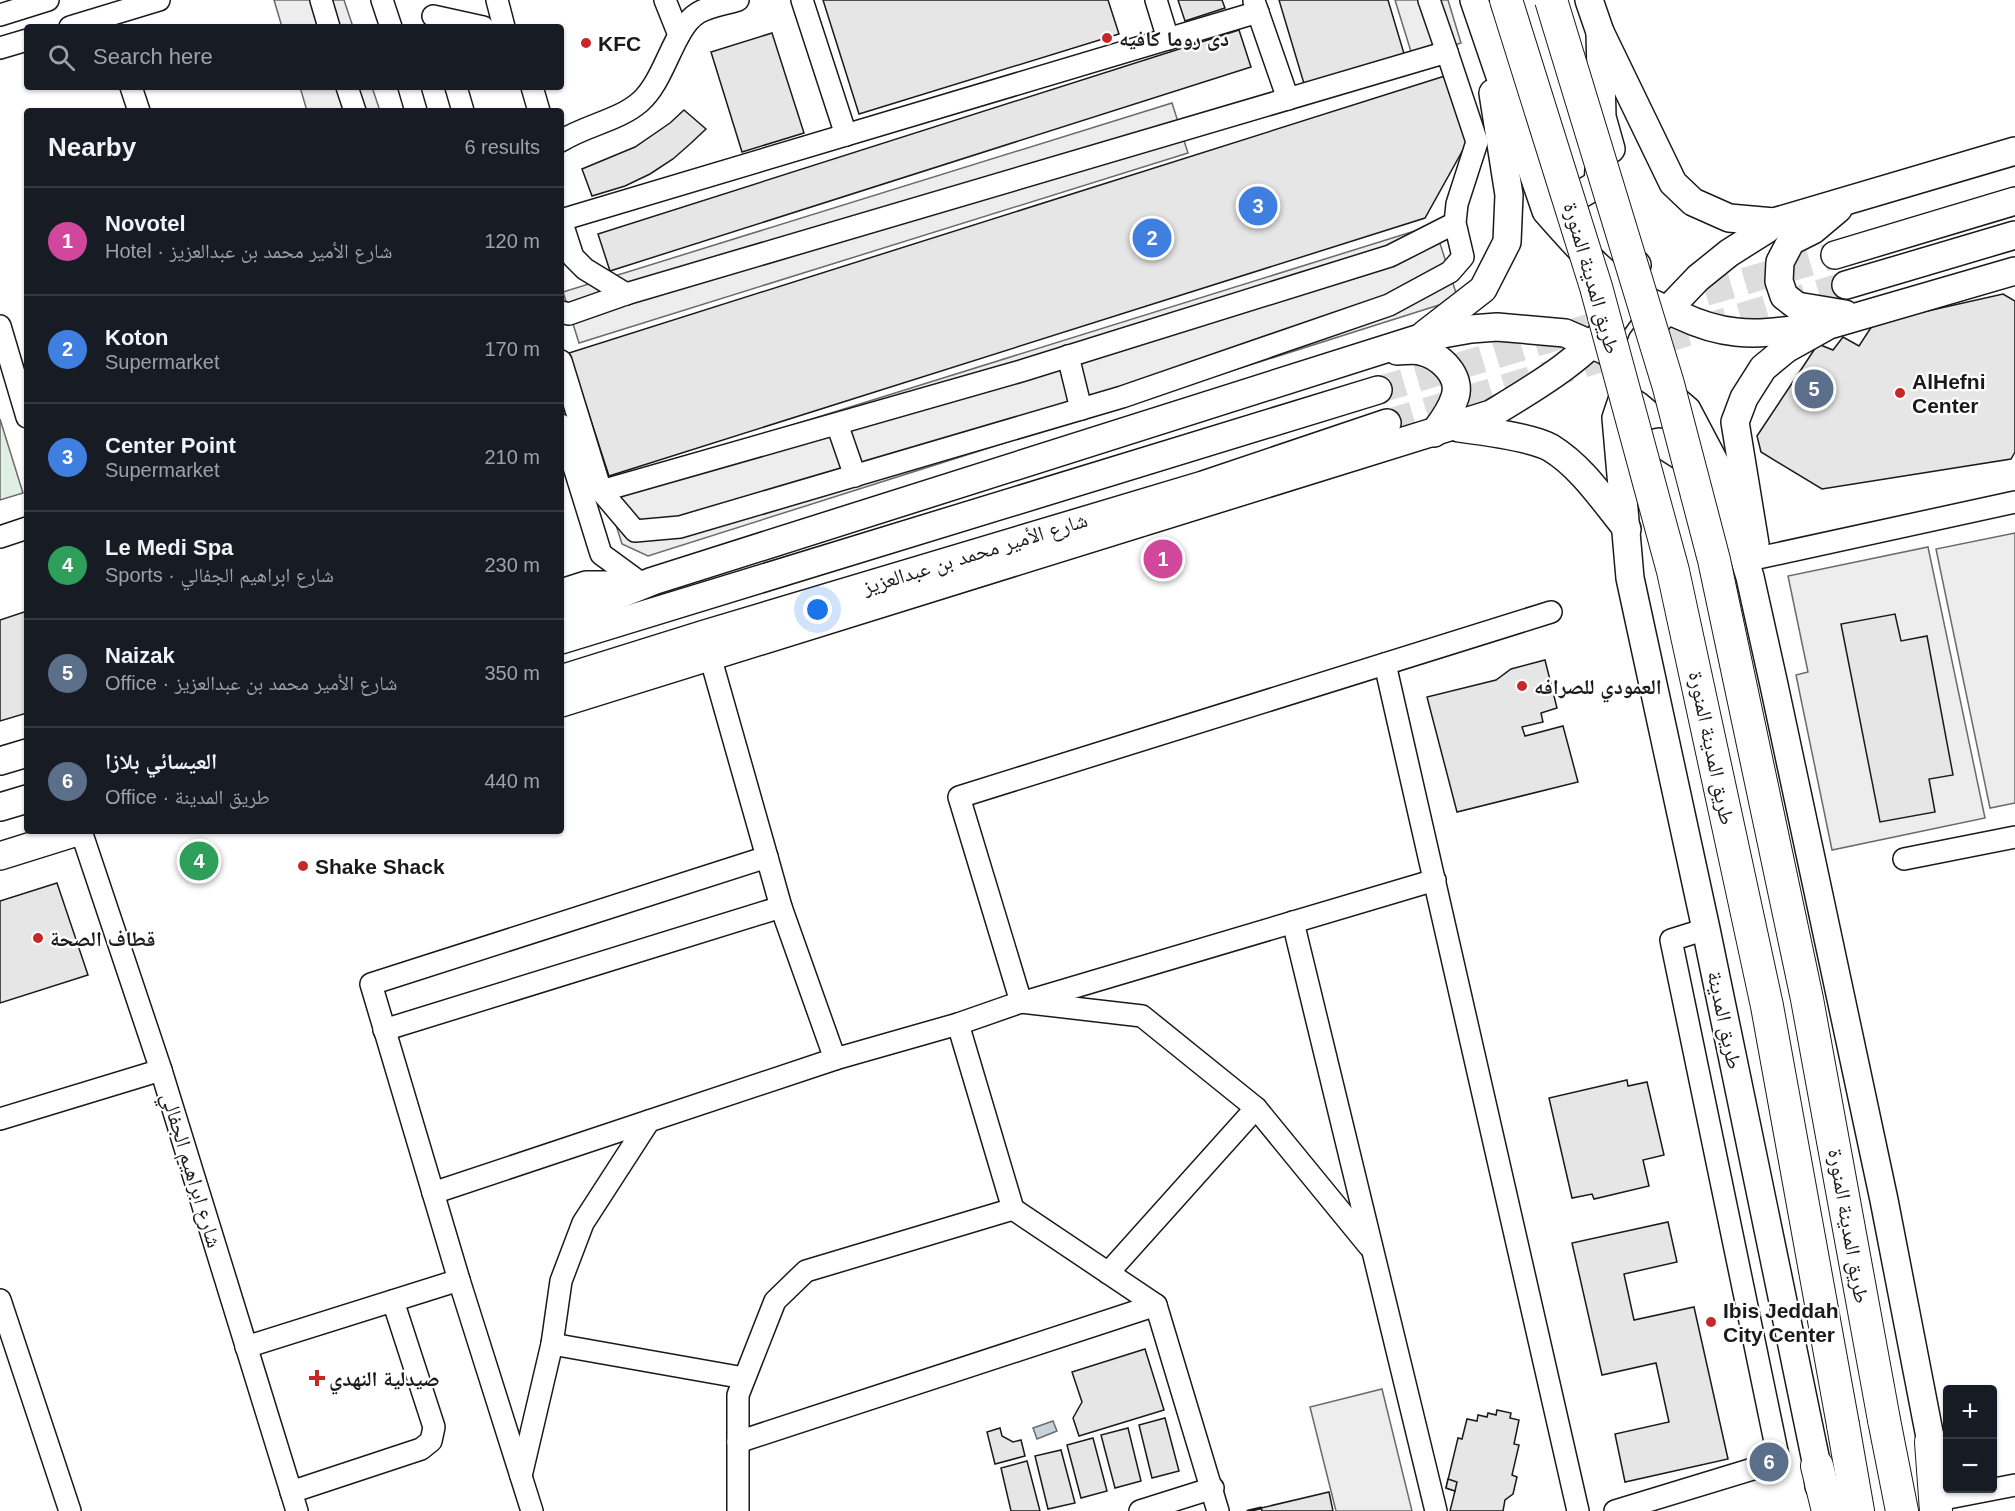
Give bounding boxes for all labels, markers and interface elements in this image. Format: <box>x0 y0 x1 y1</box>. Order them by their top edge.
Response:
search box <box>24 24 564 90</box>
place label: دى روما كافيه <box>1119 27 1229 51</box>
marker: دى روما كافيه <box>1100 31 1114 45</box>
place label: KFC <box>598 32 641 55</box>
marker: KFC <box>579 36 593 50</box>
icon: search <box>45 41 78 74</box>
text: Search here <box>93 44 213 69</box>
text: Nearby <box>48 132 136 162</box>
text: 6 results <box>464 136 540 158</box>
pin: 3 <box>1238 184 1278 228</box>
street label: طريق المدينة المنورة <box>1557 200 1625 357</box>
text: Novotel <box>105 211 186 236</box>
pin: 2 <box>1132 216 1172 260</box>
text: 1 <box>62 230 73 252</box>
text: 120 m <box>484 230 540 252</box>
text: Hotel · شارع الأمير محمد بن عبدالعزيز <box>105 240 392 262</box>
text: Koton <box>105 325 169 350</box>
text: 2 <box>62 338 73 360</box>
text: 170 m <box>484 338 540 360</box>
text: Supermarket <box>105 351 220 373</box>
pin: 5 <box>1794 366 1834 412</box>
place label: AlHefni Center <box>1912 370 1986 417</box>
marker: AlHefni Center <box>1893 386 1907 400</box>
text: Center Point <box>105 433 236 458</box>
text: 3 <box>62 446 73 468</box>
text: 210 m <box>484 446 540 468</box>
text: Supermarket <box>105 459 220 481</box>
street label: شارع الأمير محمد بن عبدالعزيز <box>859 508 1091 600</box>
text: Le Medi Spa <box>105 535 233 560</box>
pin: 1 <box>1144 536 1182 582</box>
text: 4 <box>62 554 73 576</box>
text: 230 m <box>484 554 540 576</box>
text: Sports · شارع ابراهيم الجفالي <box>105 564 334 586</box>
your location <box>803 595 832 624</box>
text: Naizak <box>105 643 175 668</box>
text: 5 <box>62 662 73 684</box>
text: 350 m <box>484 662 540 684</box>
street label: طريق المدينة المنورة <box>1683 669 1740 827</box>
text: Office · شارع الأمير محمد بن عبدالعزيز <box>105 672 398 694</box>
place label: العمودي للصرافه <box>1534 675 1662 703</box>
marker: العمودي للصرافه <box>1515 679 1529 693</box>
text: العيسائي بلازا <box>105 749 217 774</box>
text: 6 <box>62 770 73 792</box>
text: 440 m <box>484 770 540 792</box>
text: Office · طريق المدينة <box>105 786 270 808</box>
pin: 4 <box>180 838 218 884</box>
place label: Shake Shack <box>315 855 445 878</box>
marker: Shake Shack <box>296 859 310 873</box>
place label: قطاف الصحة <box>50 927 155 950</box>
marker: قطاف الصحة <box>31 931 45 945</box>
street label: طريق المدينة <box>1701 969 1747 1072</box>
street label: شارع ابراهيم الجفالي <box>152 1090 227 1252</box>
street label: طريق المدينة المنورة <box>1822 1147 1874 1305</box>
place label: Ibis Jeddah City Center <box>1723 1299 1839 1346</box>
marker: Ibis Jeddah City Center <box>1704 1315 1718 1329</box>
place label: صيدلية النهدي <box>329 1367 440 1395</box>
marker: صيدلية النهدي <box>310 1371 324 1385</box>
map controls <box>1943 1385 1997 1493</box>
button: + <box>1943 1385 1997 1439</box>
button: − <box>1943 1439 1997 1493</box>
pin: 6 <box>1750 1440 1788 1484</box>

